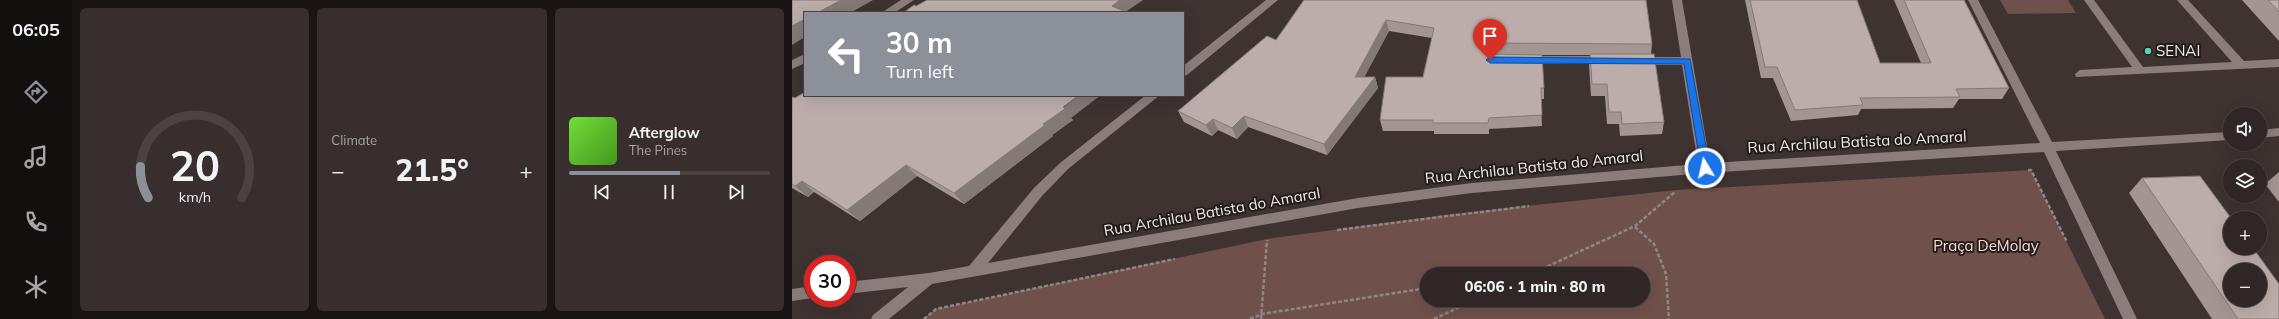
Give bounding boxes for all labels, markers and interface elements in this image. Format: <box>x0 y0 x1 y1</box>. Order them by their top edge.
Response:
text: 06:05 <box>12 18 60 41</box>
pin <box>1473 19 1507 60</box>
text: 30 m <box>886 25 952 60</box>
icon: arrive <box>1479 25 1501 47</box>
icon: left <box>820 28 872 80</box>
place label: SENAI <box>2156 41 2200 60</box>
marker: SENAI <box>2143 46 2153 56</box>
text: Turn left <box>886 60 954 83</box>
icon: directions <box>22 78 50 106</box>
map controls <box>2223 107 2267 307</box>
button: sound <box>2223 107 2267 151</box>
text: Afterglow <box>629 123 700 142</box>
street label: Rua Archilau Batista do Amaral <box>1747 126 1967 157</box>
text: Climate <box>331 132 377 148</box>
text: 20 <box>170 138 220 190</box>
text: The Pines <box>629 142 687 158</box>
icon: music <box>22 143 50 171</box>
street label: Rua Archilau Batista do Amaral <box>1424 146 1644 187</box>
position arrow <box>1684 147 1726 189</box>
text: 21.5° <box>395 151 469 189</box>
text: − <box>331 157 345 185</box>
text: + <box>519 157 533 185</box>
button: layers <box>2223 159 2267 203</box>
icon: previous <box>591 181 613 203</box>
icon: pause <box>658 181 680 203</box>
icon: next <box>725 181 747 203</box>
street label: Rua Archilau Batista do Amaral <box>1102 183 1322 240</box>
text: km/h <box>179 187 211 205</box>
icon: phone <box>22 208 50 236</box>
button: + <box>2223 211 2267 255</box>
park label: Praça DeMolay <box>1933 236 2039 255</box>
speed limit sign: 30 <box>804 255 856 307</box>
button: − <box>2223 263 2267 307</box>
icon: climate <box>22 273 50 301</box>
text: 06:06 · 1 min · 80 m <box>1465 277 1605 296</box>

